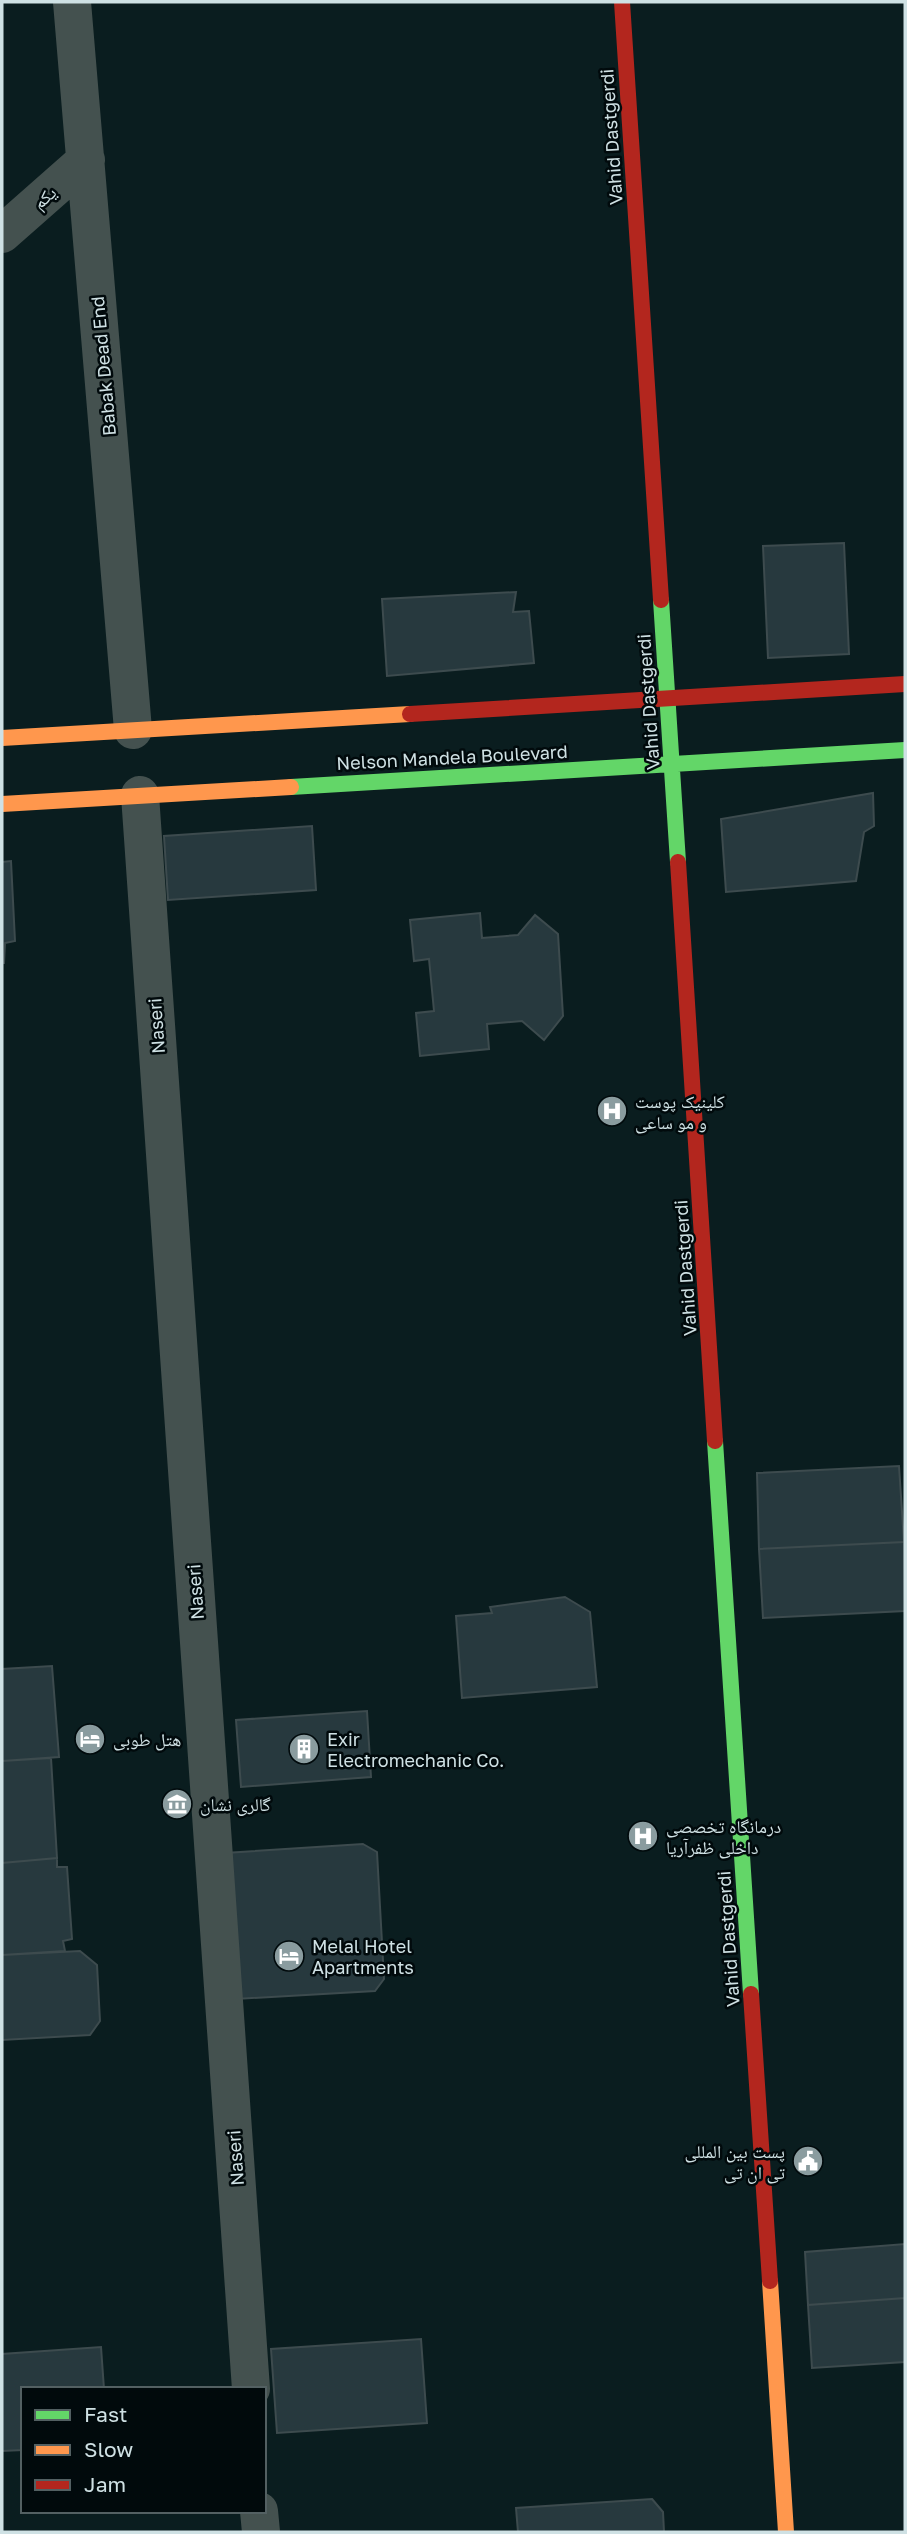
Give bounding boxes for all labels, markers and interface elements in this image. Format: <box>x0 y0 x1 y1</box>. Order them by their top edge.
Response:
street label: Vahid Dastgerdi <box>595 68 627 206</box>
street label: یکم <box>28 181 62 215</box>
street label: Babak Dead End <box>86 295 120 437</box>
street label: Vahid Dastgerdi <box>632 633 664 771</box>
street label: Nelson Mandela Boulevard <box>336 740 568 774</box>
street label: Naseri <box>143 997 169 1055</box>
place label: کلینیک پوست و مو ساعی <box>635 1090 725 1134</box>
hospital icon: کلینیک پوست و مو ساعی <box>595 1094 629 1128</box>
street label: Vahid Dastgerdi <box>669 1199 701 1337</box>
street label: Naseri <box>182 1563 208 1621</box>
hotel icon: هتل طوبی <box>73 1722 107 1756</box>
place label: هتل طوبی <box>113 1728 181 1751</box>
place label: Exir Electromechanic Co. <box>327 1728 504 1771</box>
building icon: Exir Electromechanic Co. <box>287 1732 321 1766</box>
museum icon: گالری نشان <box>160 1787 194 1821</box>
place label: گالری نشان <box>200 1793 271 1816</box>
place label: درمانگاه تخصصی داخلی ظفرآریا <box>666 1815 781 1859</box>
hospital icon: درمانگاه تخصصی داخلی ظفرآریا <box>626 1819 660 1853</box>
street label: Vahid Dastgerdi <box>712 1870 744 2008</box>
place label: Melal Hotel Apartments <box>312 1935 414 1978</box>
hotel icon: Melal Hotel Apartments <box>272 1939 306 1973</box>
street label: Naseri <box>222 2129 248 2187</box>
place label: پست بین المللی تی ان تی <box>685 2140 785 2184</box>
public building icon: پست بین المللی تی ان تی <box>791 2144 825 2178</box>
legend <box>21 2387 266 2513</box>
text: Fast <box>84 2401 127 2427</box>
text: Slow <box>84 2436 133 2462</box>
text: Jam <box>84 2471 126 2497</box>

